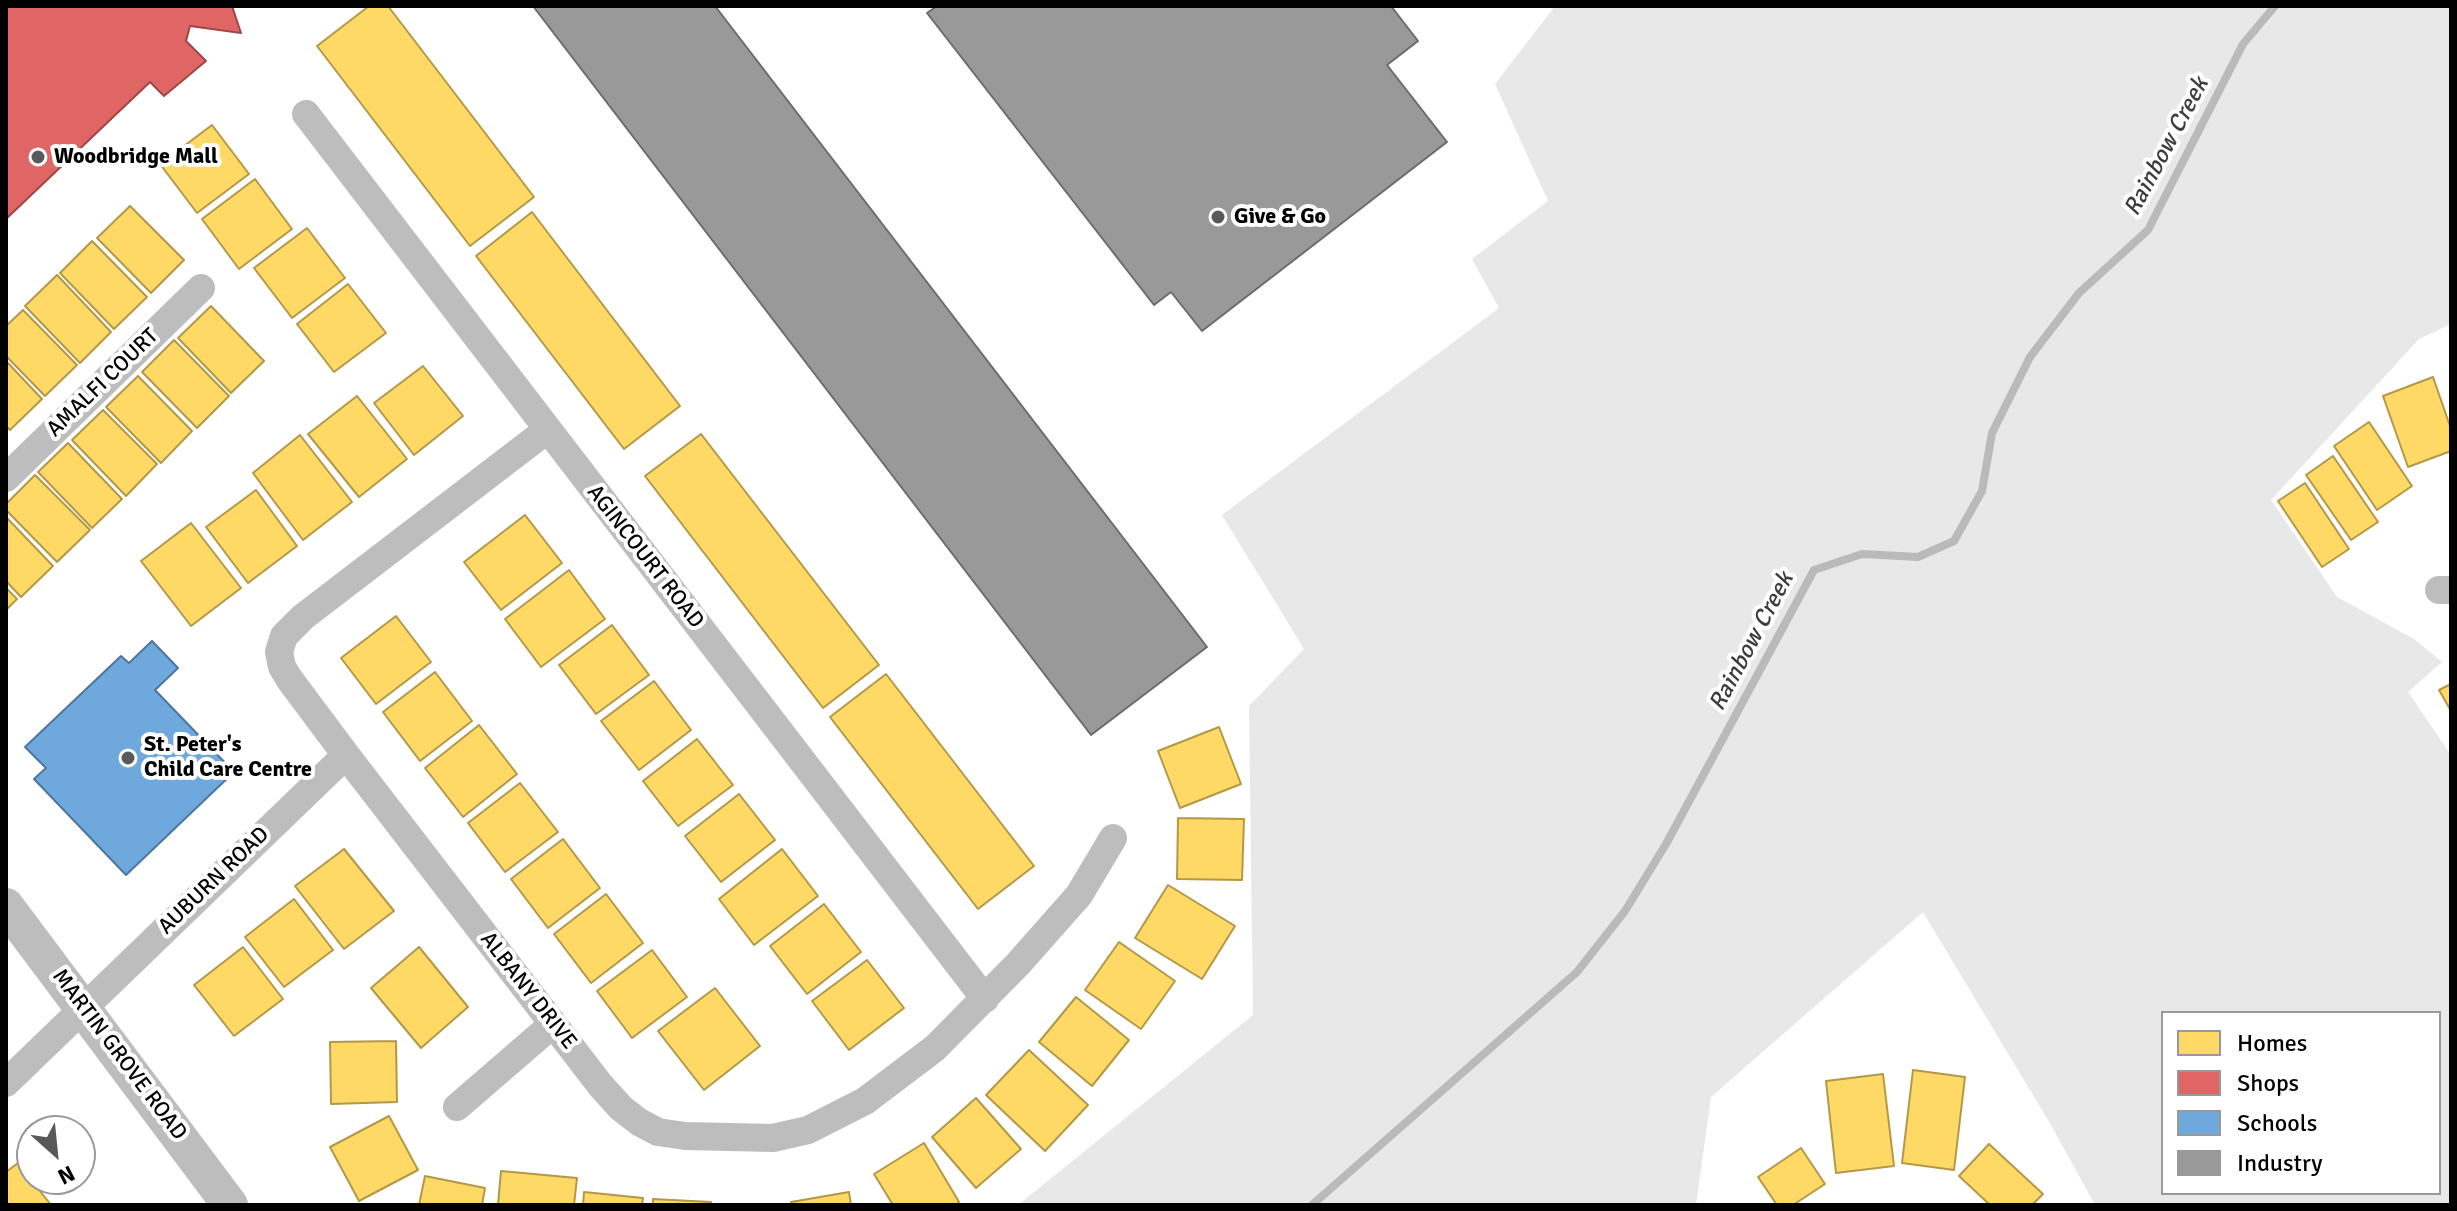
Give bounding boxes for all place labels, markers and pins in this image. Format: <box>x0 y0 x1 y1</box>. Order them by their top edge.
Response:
place label: Woodbridge Mall <box>54 144 218 170</box>
marker: Woodbridge Mall <box>29 148 47 166</box>
place label: Give & Go <box>1234 204 1326 230</box>
marker: Give & Go <box>1209 208 1227 226</box>
place label: St. Peter's Child Care Centre <box>144 732 312 784</box>
marker: St. Peter's Child Care Centre <box>119 749 137 767</box>

